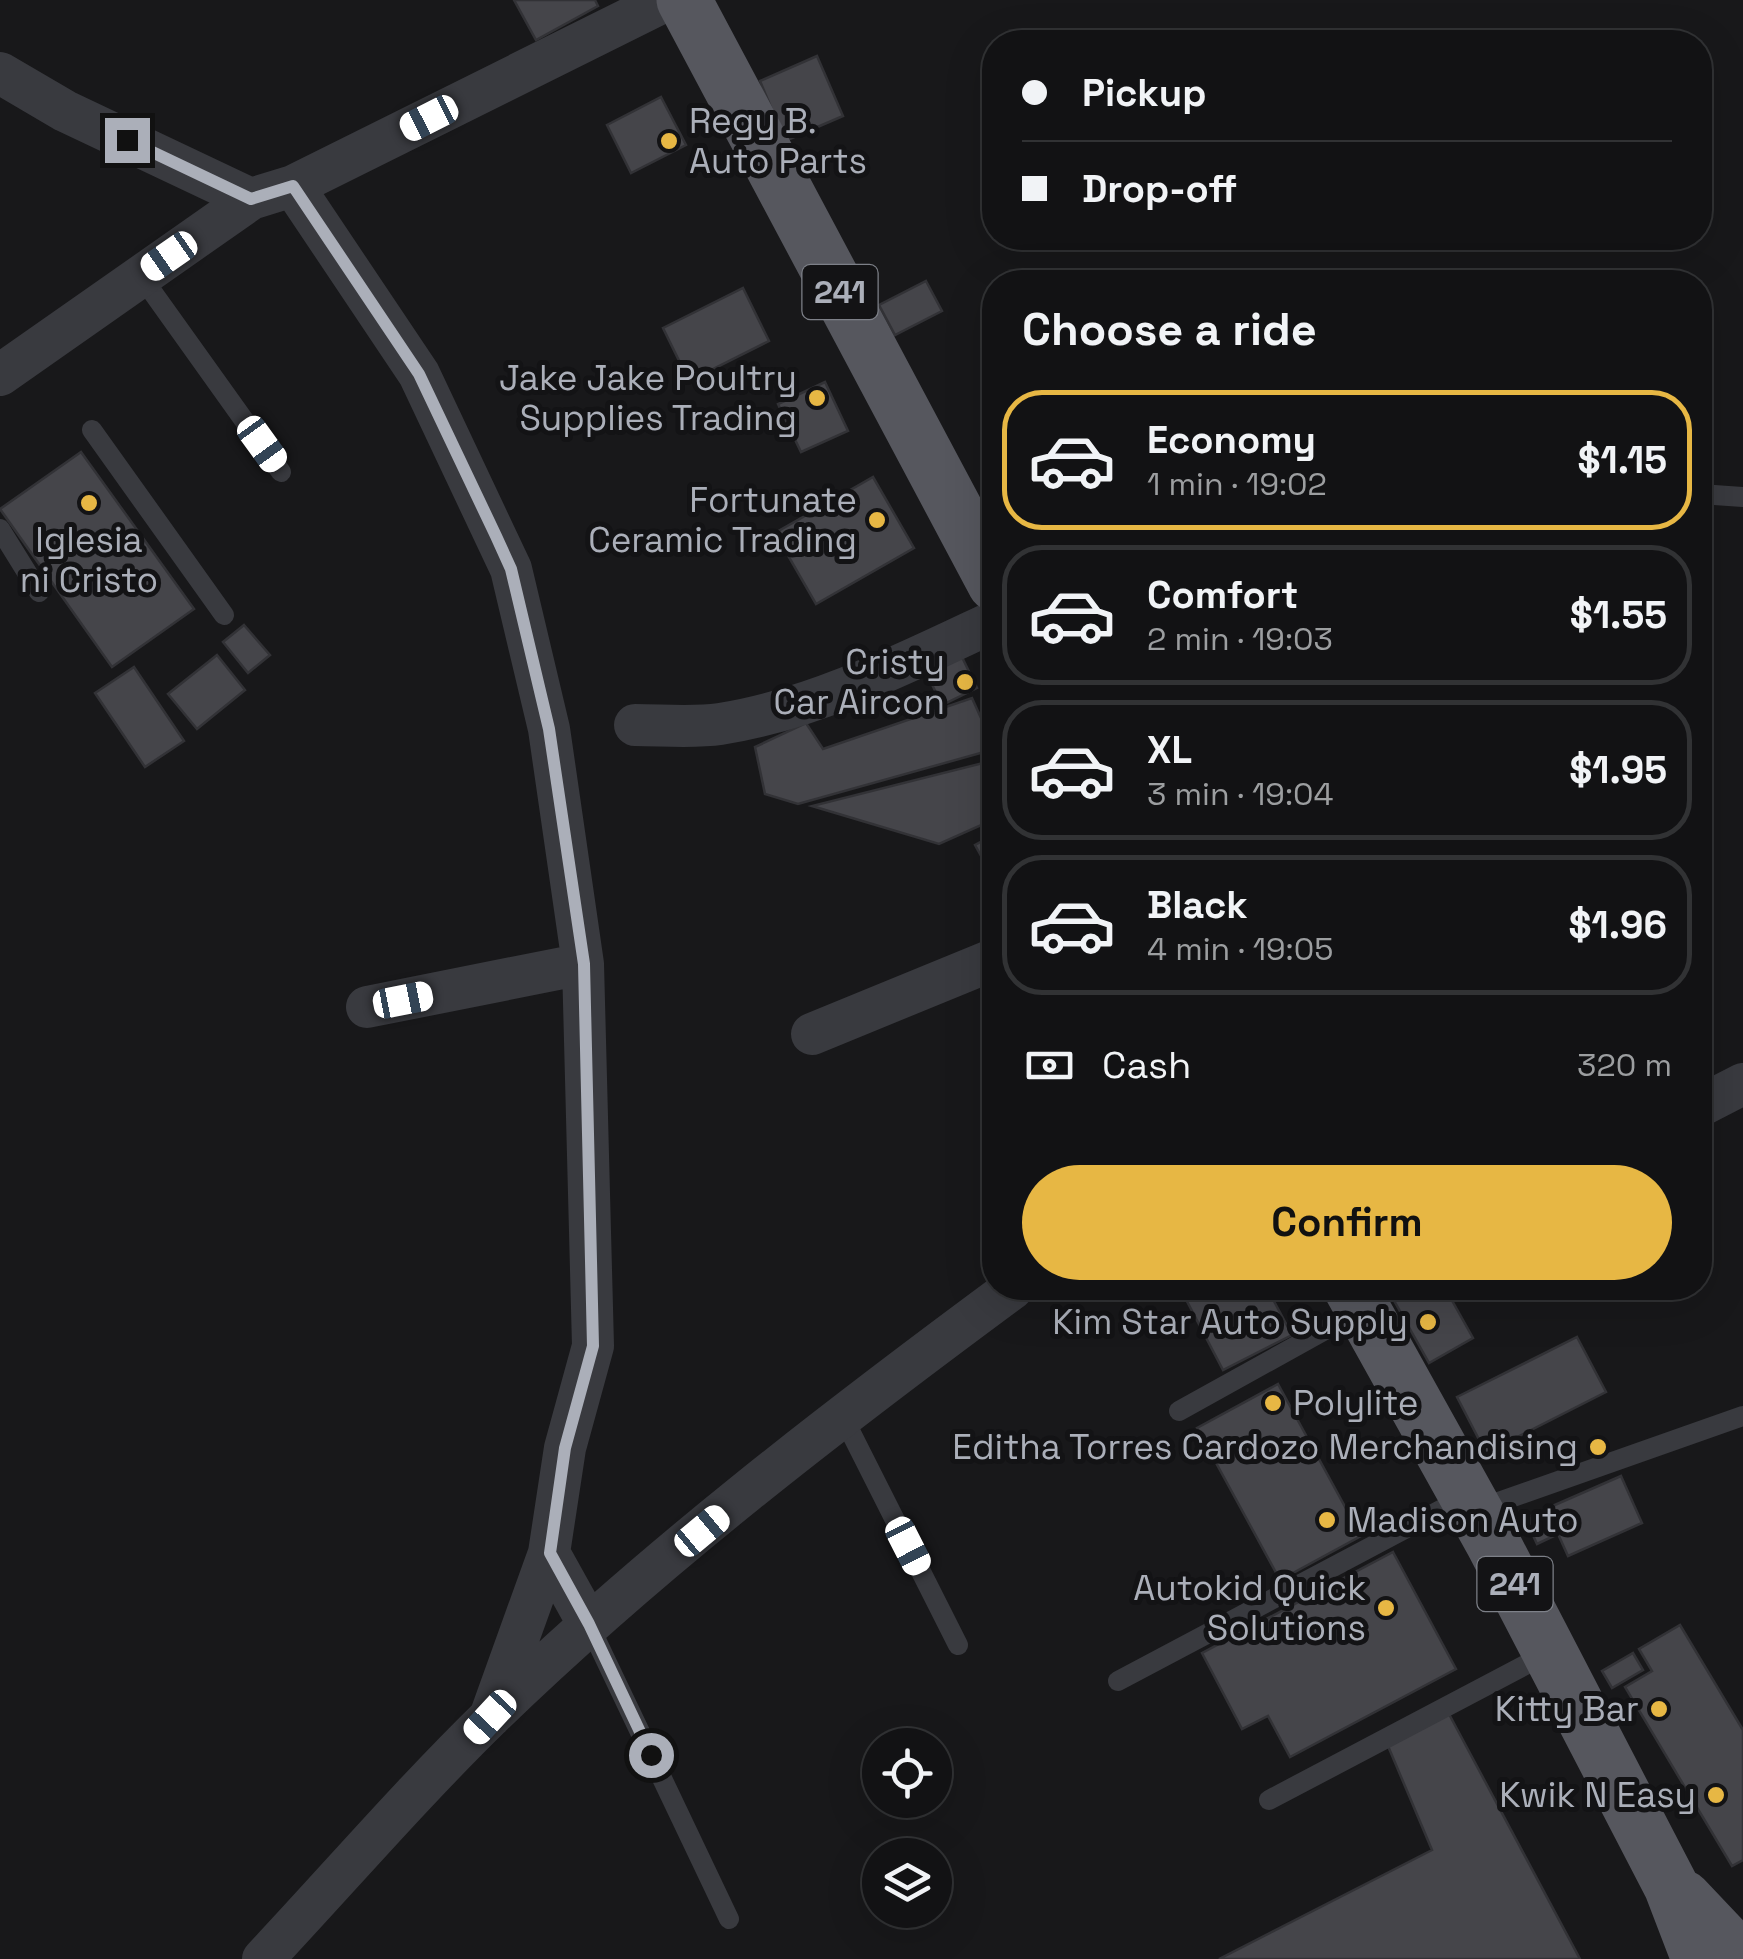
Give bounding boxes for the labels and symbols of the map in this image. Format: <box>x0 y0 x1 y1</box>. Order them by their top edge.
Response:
car <box>395 91 463 145</box>
place label: Regy B. Auto Parts <box>689 99 867 183</box>
route end <box>105 118 150 163</box>
marker: Regy B. Auto Parts <box>658 130 680 152</box>
car <box>136 227 202 285</box>
road number: 241 <box>802 265 878 319</box>
place label: Jake Jake Poultry Supplies Trading <box>499 356 797 440</box>
marker: Jake Jake Poultry Supplies Trading <box>806 387 828 409</box>
car <box>232 411 292 477</box>
place label: Fortunate Ceramic Trading <box>588 478 857 562</box>
marker: Iglesia ni Cristo <box>78 492 100 514</box>
marker: Fortunate Ceramic Trading <box>866 509 888 531</box>
place label: Iglesia ni Cristo <box>20 518 158 602</box>
place label: Cristy Car Aircon <box>773 640 945 724</box>
marker: Cristy Car Aircon <box>954 671 976 693</box>
car <box>371 980 435 1020</box>
place label: Kim Star Auto Supply <box>1052 1300 1408 1344</box>
marker: Kim Star Auto Supply <box>1417 1311 1439 1333</box>
place label: Polylite <box>1293 1381 1418 1425</box>
marker: Polylite <box>1262 1392 1284 1414</box>
place label: Editha Torres Cardozo Merchandising <box>952 1425 1578 1469</box>
marker: Editha Torres Cardozo Merchandising <box>1587 1436 1609 1458</box>
place label: Madison Auto <box>1347 1498 1579 1542</box>
car <box>669 1500 735 1562</box>
marker: Madison Auto <box>1316 1509 1338 1531</box>
car <box>881 1512 935 1580</box>
road number: 241 <box>1478 1557 1552 1611</box>
place label: Autokid Quick Solutions <box>1133 1566 1366 1650</box>
marker: Autokid Quick Solutions <box>1375 1597 1397 1619</box>
car <box>459 1685 521 1749</box>
place label: Kitty Bar <box>1495 1687 1639 1731</box>
marker: Kitty Bar <box>1648 1698 1670 1720</box>
route start <box>629 1733 674 1778</box>
place label: Kwik N Easy <box>1499 1773 1696 1817</box>
marker: Kwik N Easy <box>1705 1784 1727 1806</box>

